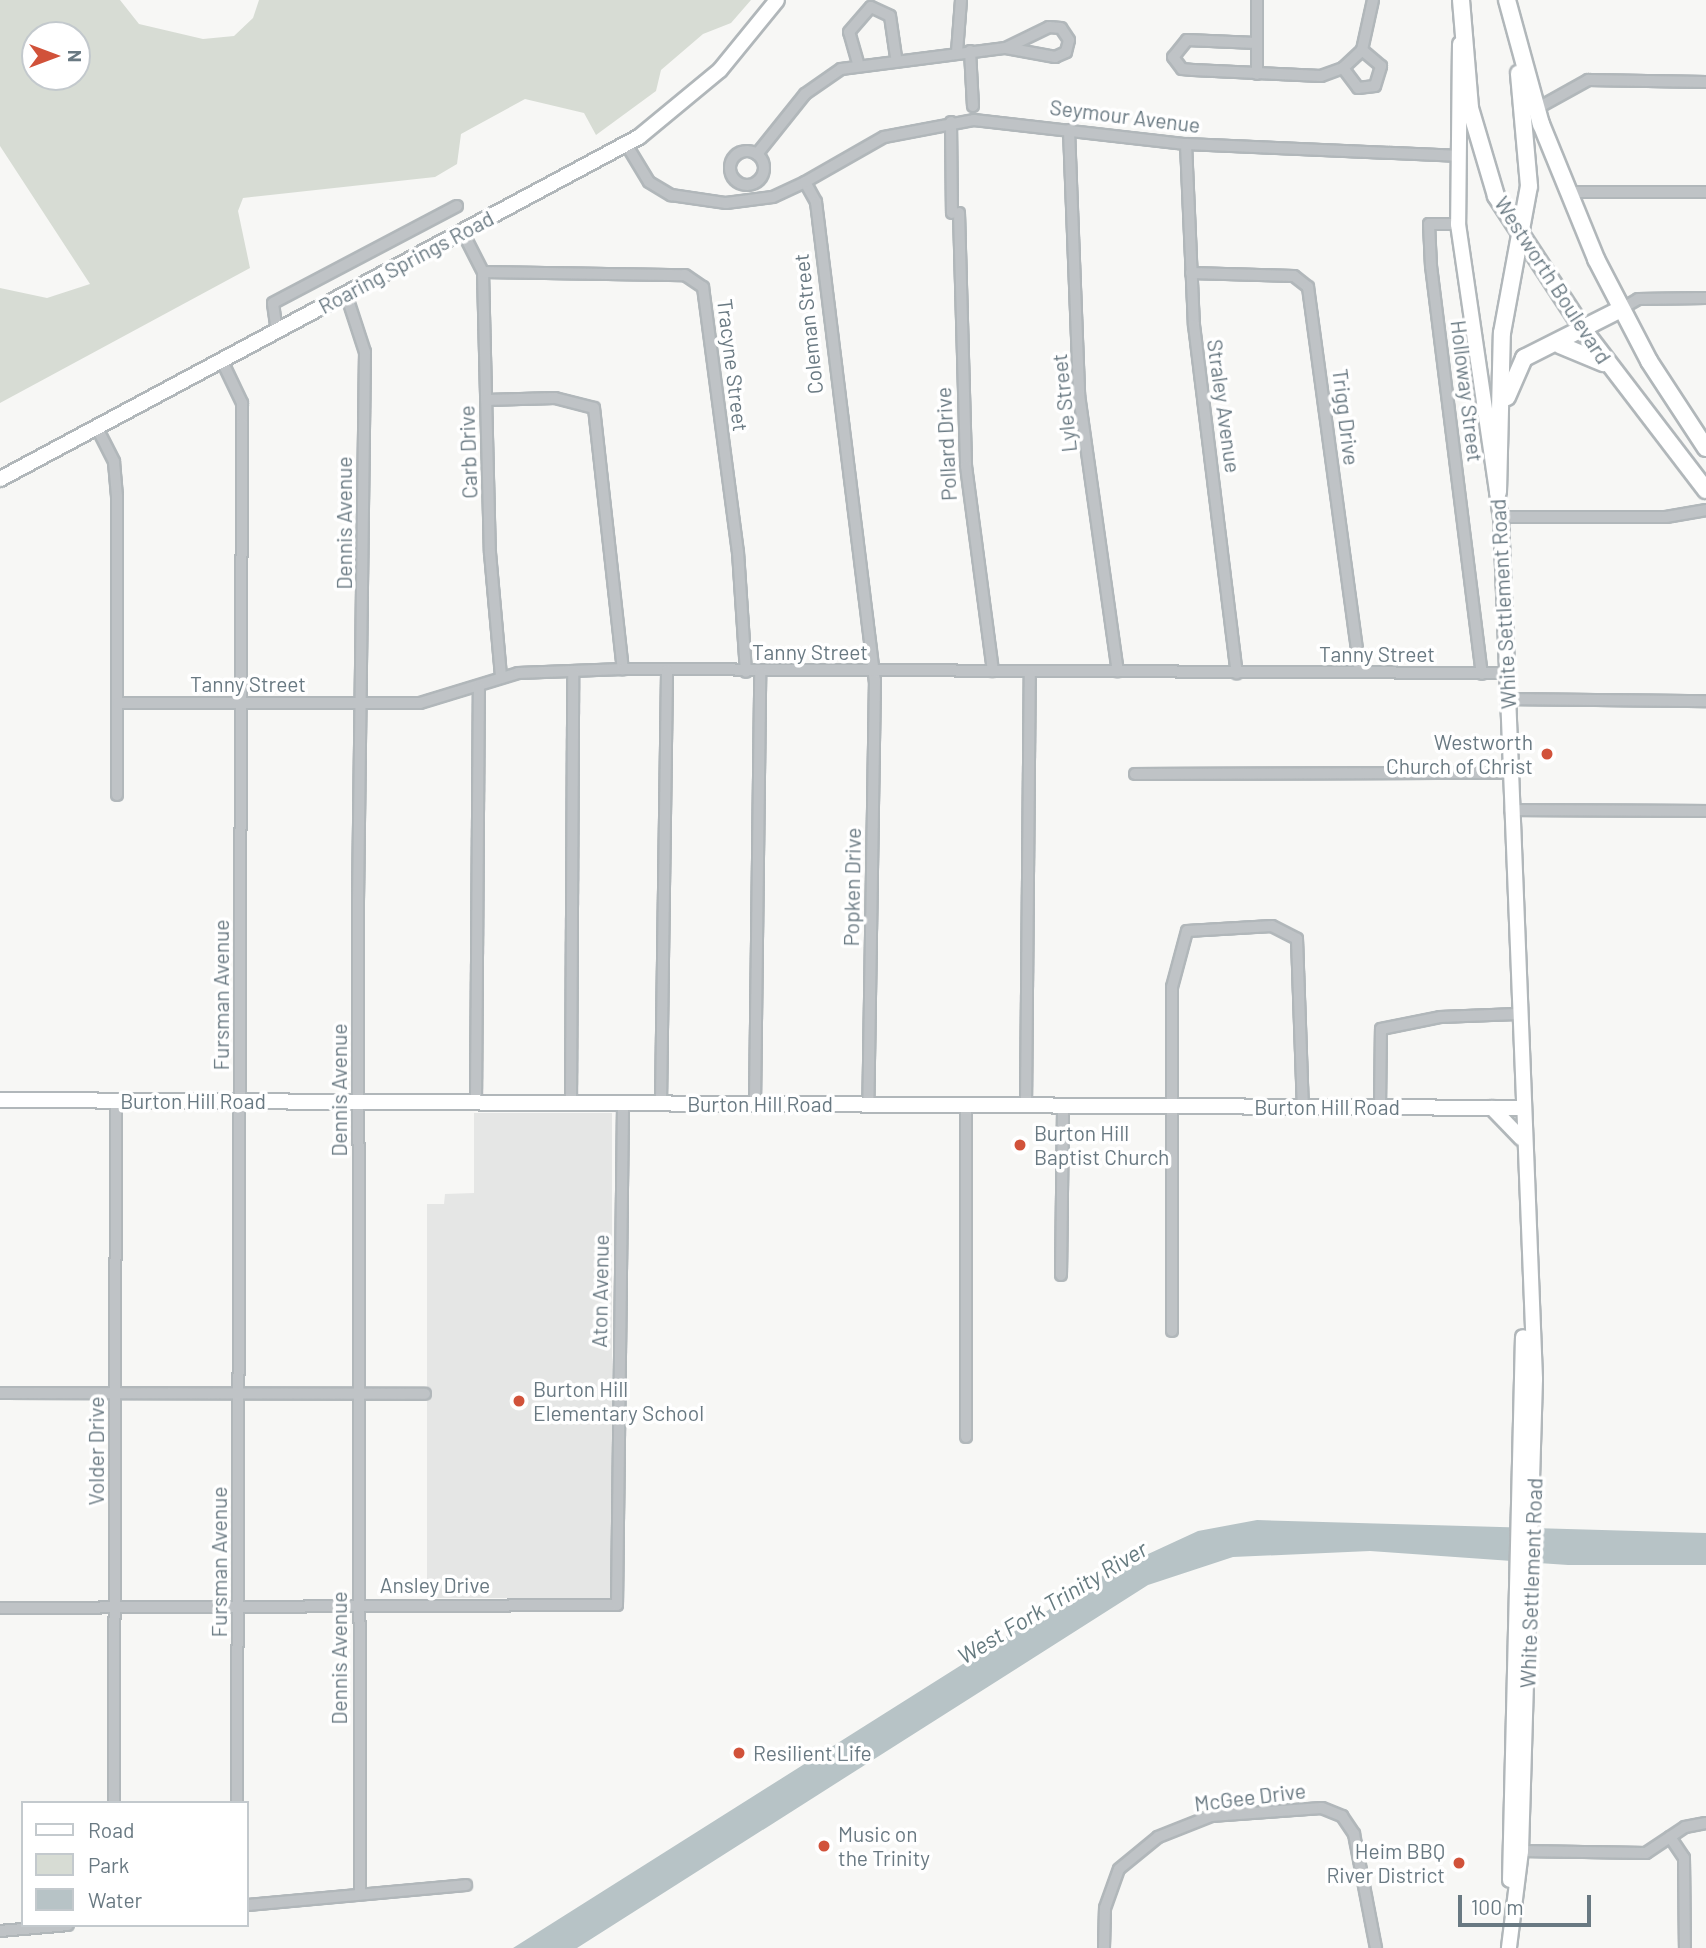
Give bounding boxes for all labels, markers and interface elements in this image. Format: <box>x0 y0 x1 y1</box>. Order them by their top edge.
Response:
north arrow <box>21 21 91 91</box>
text: N <box>64 50 87 62</box>
street label: Seymour Avenue <box>1048 94 1202 138</box>
street label: Westworth Boulevard <box>1489 192 1617 368</box>
street label: Roaring Springs Road <box>314 205 498 319</box>
street label: Coleman Street <box>788 252 828 396</box>
street label: Tracyne Street <box>712 297 754 433</box>
street label: Holloway Street <box>1446 319 1488 463</box>
street label: Straley Avenue <box>1202 338 1246 474</box>
street label: Lyle Street <box>1046 352 1082 454</box>
street label: Trigg Drive <box>1328 367 1364 467</box>
street label: Pollard Drive <box>930 386 962 502</box>
street label: Carb Drive <box>454 405 482 499</box>
street label: Dennis Avenue <box>331 456 357 590</box>
street label: White Settlement Road <box>1485 498 1521 710</box>
street label: Tanny Street <box>752 639 868 665</box>
street label: Tanny Street <box>1319 641 1435 667</box>
street label: Tanny Street <box>190 671 306 697</box>
place label: Westworth Church of Christ <box>1386 729 1533 779</box>
marker: Westworth Church of Christ <box>1539 746 1555 762</box>
street label: Popken Drive <box>838 827 866 947</box>
street label: Fursman Avenue <box>208 920 234 1070</box>
street label: Dennis Avenue <box>326 1023 352 1157</box>
street label: Burton Hill Road <box>120 1088 266 1114</box>
street label: Burton Hill Road <box>687 1091 833 1117</box>
street label: Burton Hill Road <box>1254 1094 1400 1120</box>
place label: Burton Hill Baptist Church <box>1034 1120 1169 1170</box>
marker: Burton Hill Baptist Church <box>1012 1137 1028 1153</box>
street label: Aton Avenue <box>586 1234 614 1348</box>
place label: Burton Hill Elementary School <box>533 1376 704 1426</box>
marker: Burton Hill Elementary School <box>511 1393 527 1409</box>
street label: Volder Drive <box>83 1397 109 1505</box>
street label: White Settlement Road <box>1515 1477 1547 1689</box>
street label: Fursman Avenue <box>206 1487 232 1637</box>
water label: West Fork Trinity River <box>952 1534 1152 1670</box>
street label: Ansley Drive <box>380 1572 490 1598</box>
street label: Dennis Avenue <box>326 1591 352 1725</box>
place label: Resilient Life <box>753 1740 872 1766</box>
marker: Resilient Life <box>731 1745 747 1761</box>
street label: McGee Drive <box>1193 1778 1307 1816</box>
legend <box>21 1801 248 1927</box>
text: Road <box>88 1817 134 1842</box>
place label: Music on the Trinity <box>838 1821 930 1871</box>
marker: Music on the Trinity <box>816 1838 832 1854</box>
place label: Heim BBQ River District <box>1327 1838 1445 1888</box>
text: Park <box>88 1852 129 1877</box>
marker: Heim BBQ River District <box>1451 1855 1467 1871</box>
scale bar <box>1461 1882 1594 1926</box>
text: Water <box>88 1887 142 1912</box>
text: 100 m <box>1471 1894 1524 1919</box>

